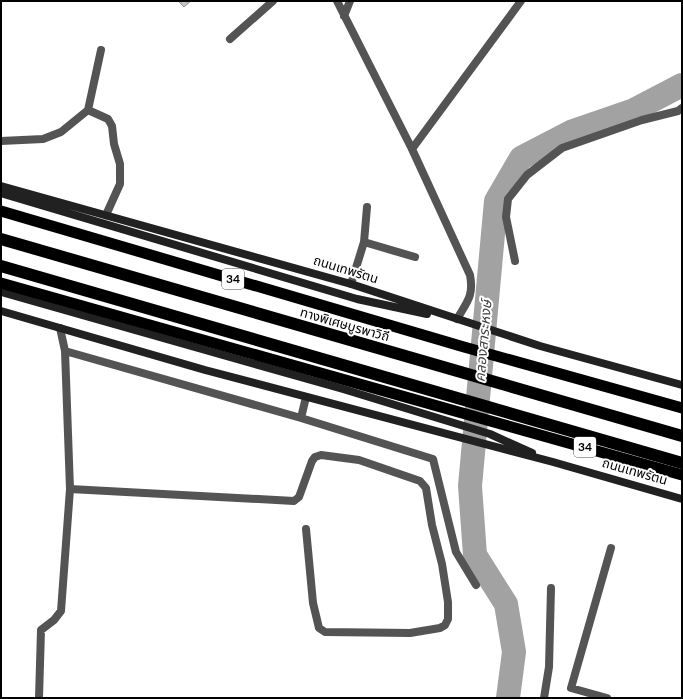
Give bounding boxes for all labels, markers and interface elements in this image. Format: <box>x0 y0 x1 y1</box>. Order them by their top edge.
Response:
street label: ถนนเทพรัตน <box>312 252 380 286</box>
road number: 34 <box>222 269 244 289</box>
water label: คลองสาระหงษ์ <box>470 297 495 383</box>
street label: ทางพิเศษบูรพาวิถี <box>299 304 391 344</box>
road number: 34 <box>574 437 596 457</box>
street label: ถนนเทพรัตน <box>601 454 669 488</box>

